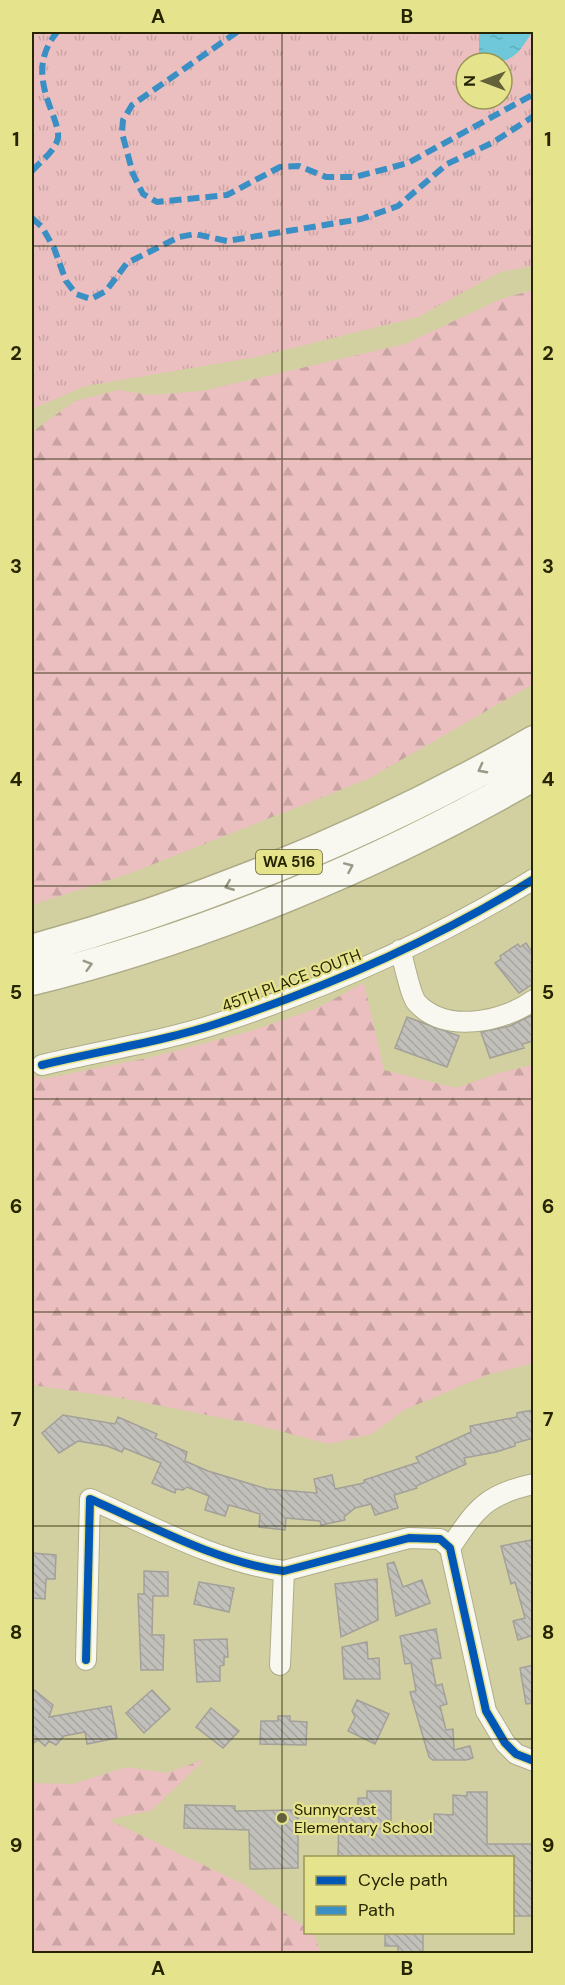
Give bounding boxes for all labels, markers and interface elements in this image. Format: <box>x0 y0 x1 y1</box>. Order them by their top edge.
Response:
text: A <box>151 3 165 29</box>
text: B <box>401 3 413 29</box>
north arrow <box>454 51 514 111</box>
text: N <box>459 75 480 87</box>
text: 1 <box>12 126 20 152</box>
text: 1 <box>544 126 552 152</box>
text: 2 <box>10 340 22 366</box>
text: 2 <box>542 340 554 366</box>
text: 3 <box>10 553 22 579</box>
text: 3 <box>542 553 554 579</box>
one-way arrow <box>478 762 489 773</box>
text: 4 <box>10 766 23 792</box>
text: 4 <box>542 766 555 792</box>
road number: WA 516 <box>256 850 322 874</box>
one-way arrow <box>343 863 354 875</box>
one-way arrow <box>225 879 236 891</box>
street label: 45TH PLACE SOUTH <box>218 944 364 1017</box>
one-way arrow <box>82 960 93 972</box>
text: 5 <box>10 979 22 1005</box>
text: 5 <box>542 979 554 1005</box>
text: 6 <box>10 1193 22 1219</box>
text: 6 <box>542 1193 554 1219</box>
text: 7 <box>11 1406 22 1432</box>
text: 7 <box>543 1406 554 1432</box>
text: 8 <box>10 1619 22 1645</box>
text: 8 <box>542 1619 554 1645</box>
place label: Sunnycrest Elementary School <box>294 1799 432 1838</box>
marker: Sunnycrest Elementary School <box>275 1811 289 1825</box>
text: 9 <box>10 1832 22 1858</box>
text: 9 <box>542 1832 554 1858</box>
legend <box>304 1856 514 1934</box>
text: Cycle path <box>358 1868 448 1892</box>
text: Path <box>358 1898 395 1922</box>
text: A <box>151 1955 165 1981</box>
text: B <box>401 1955 413 1981</box>

